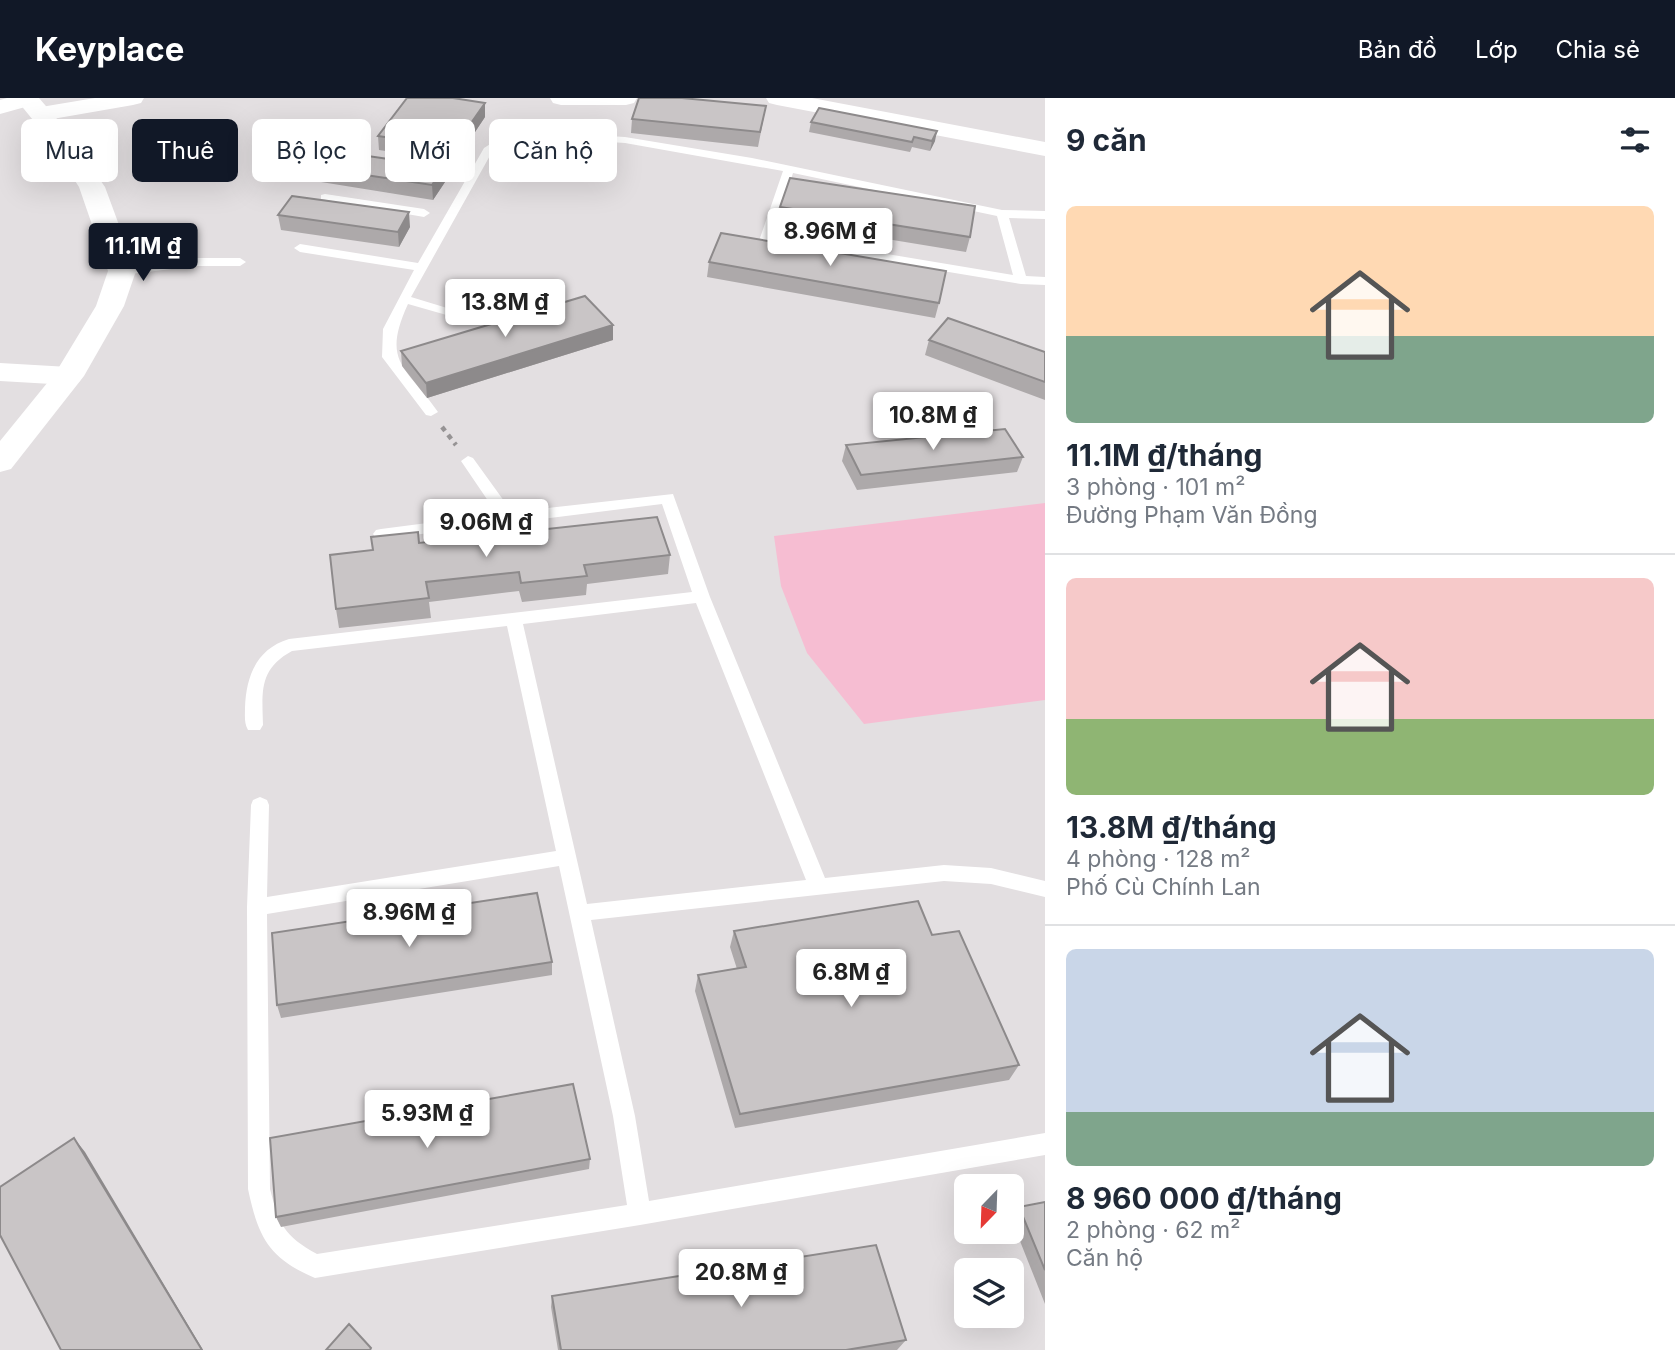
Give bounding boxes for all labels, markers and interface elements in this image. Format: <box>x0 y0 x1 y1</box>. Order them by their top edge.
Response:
text: Keyplace <box>35 29 184 69</box>
text: Bản đồ <box>1358 35 1437 64</box>
text: Lớp <box>1475 35 1518 64</box>
text: Chia sẻ <box>1556 35 1640 64</box>
chip: Mua <box>21 119 118 182</box>
chip: Thuê <box>132 119 238 182</box>
chip: Bộ lọc <box>252 119 371 182</box>
chip: Mới <box>385 119 475 182</box>
chip: Căn hộ <box>489 119 617 182</box>
icon: filters <box>1616 121 1654 159</box>
text: 9 căn <box>1066 122 1147 158</box>
pin: 8.96M ₫ <box>765 208 895 268</box>
text: 8.96M ₫ <box>783 217 877 245</box>
pin: 11.1M ₫ <box>78 223 208 283</box>
text: 11.1M ₫ <box>105 232 181 260</box>
icon: home <box>1297 252 1423 378</box>
pin: 13.8M ₫ <box>440 280 570 339</box>
text: 13.8M ₫ <box>461 288 549 316</box>
pin: 10.8M ₫ <box>868 392 998 452</box>
text: 10.8M ₫ <box>889 401 977 429</box>
text: 11.1M ₫/tháng <box>1066 437 1263 473</box>
text: 3 phòng · 101 m² <box>1066 473 1245 501</box>
pin: 9.06M ₫ <box>421 500 551 559</box>
text: Đường Phạm Văn Đồng <box>1066 501 1318 529</box>
text: 9.06M ₫ <box>439 508 533 536</box>
icon: home <box>1297 624 1423 750</box>
text: 13.8M ₫/tháng <box>1066 809 1277 845</box>
text: 4 phòng · 128 m² <box>1066 845 1250 873</box>
text: Phố Cù Chính Lan <box>1066 873 1261 901</box>
pin: 8.96M ₫ <box>344 890 474 949</box>
text: 8.96M ₫ <box>362 898 456 926</box>
pin: 6.8M ₫ <box>794 950 908 1009</box>
text: 6.8M ₫ <box>812 958 890 986</box>
icon: home <box>1297 995 1423 1121</box>
pin: 5.93M ₫ <box>362 1090 492 1150</box>
text: 5.93M ₫ <box>381 1099 473 1127</box>
north arrow <box>954 1174 1024 1244</box>
map controls <box>954 1174 1024 1328</box>
text: 8 960 000 ₫/tháng <box>1066 1180 1342 1216</box>
text: 2 phòng · 62 m² <box>1066 1216 1240 1244</box>
text: Căn hộ <box>1066 1244 1143 1272</box>
pin: 20.8M ₫ <box>676 1250 806 1309</box>
text: 20.8M ₫ <box>695 1258 787 1286</box>
button: layers <box>954 1258 1024 1328</box>

